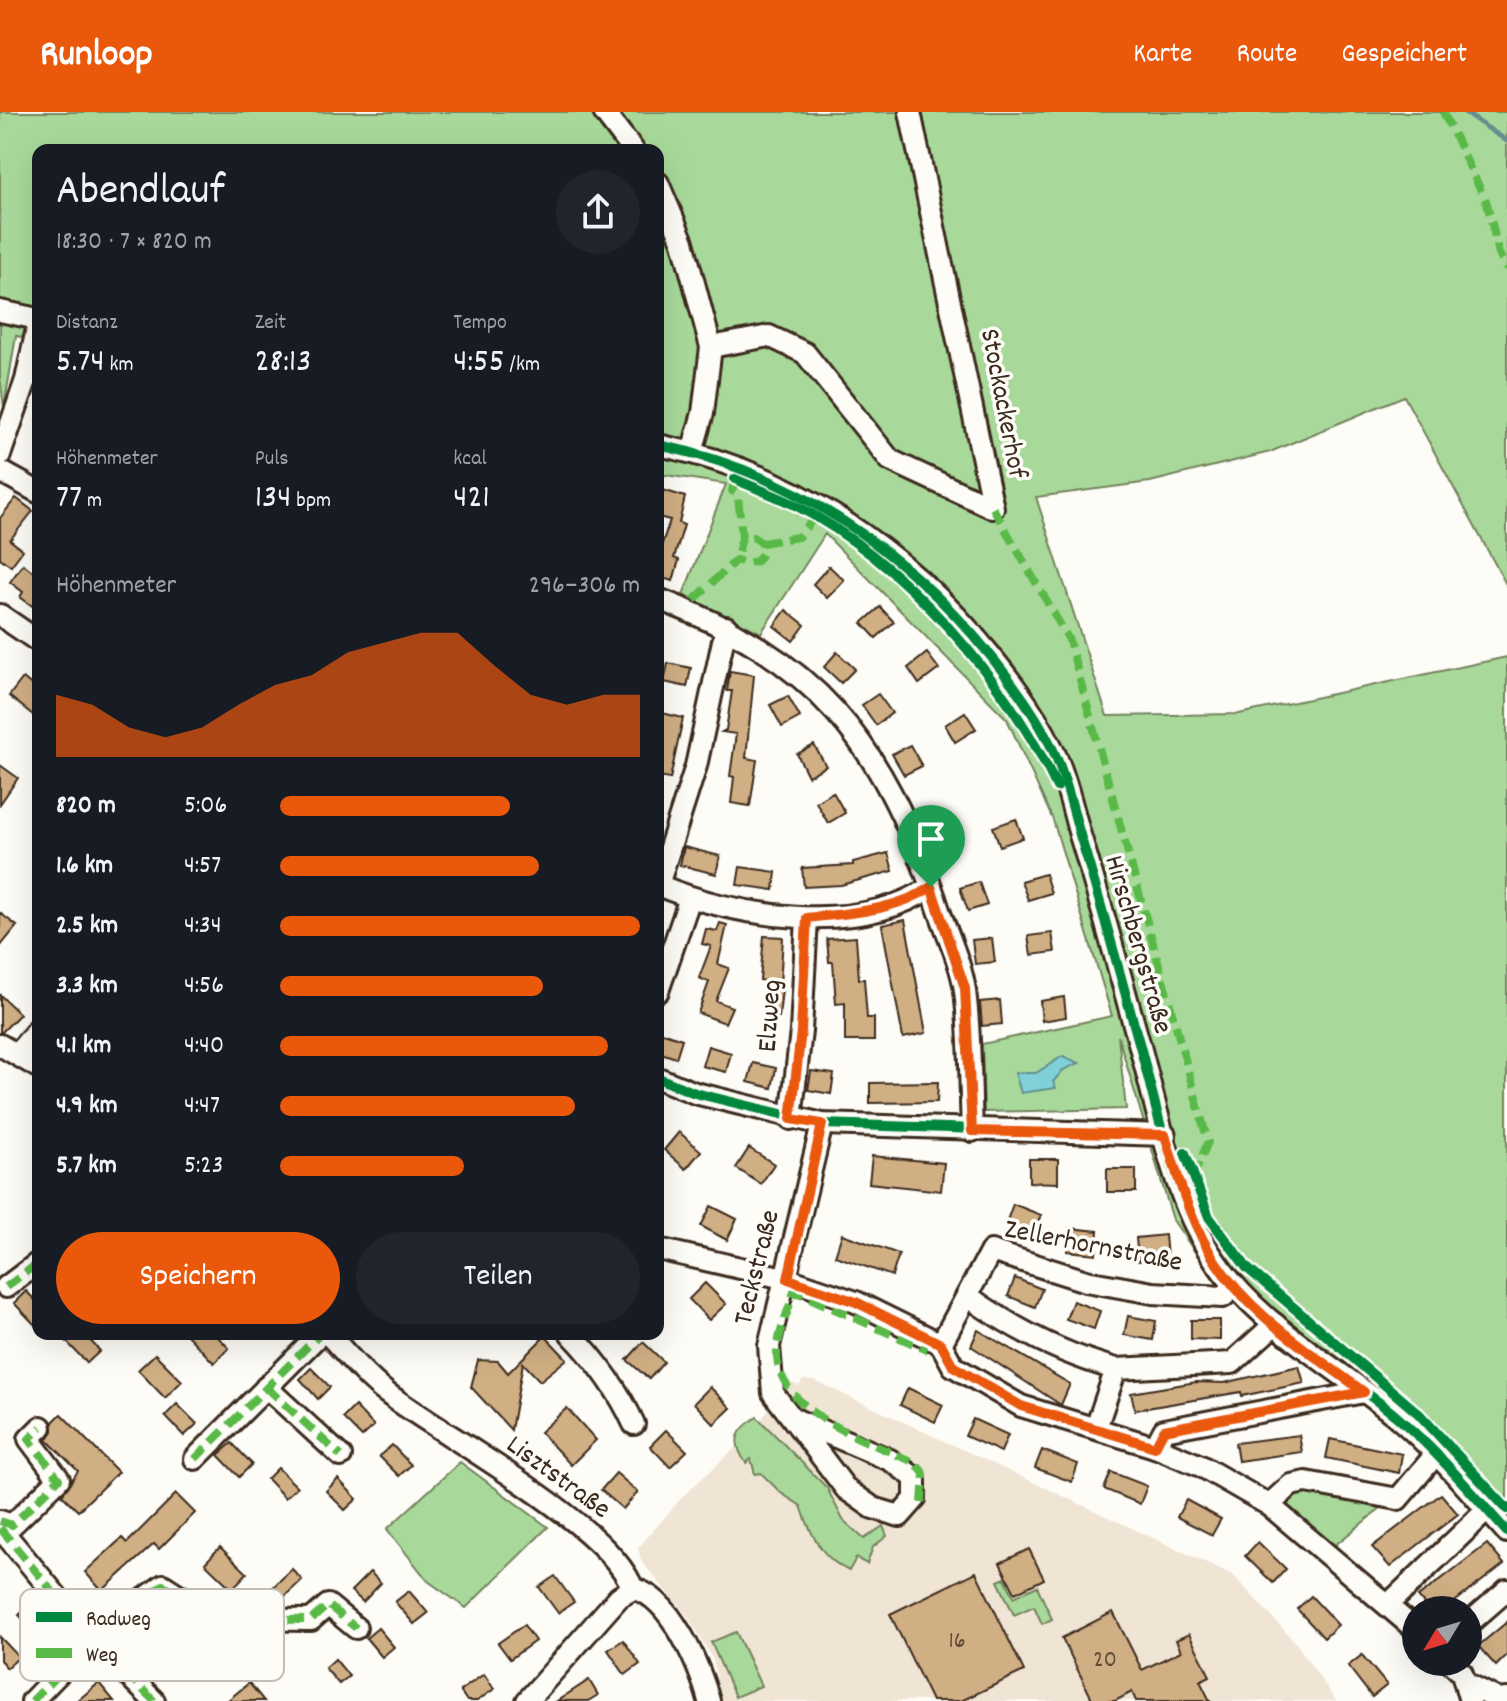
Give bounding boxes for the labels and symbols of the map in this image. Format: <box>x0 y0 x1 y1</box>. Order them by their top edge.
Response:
street label: Stockackerhof <box>967 326 1035 483</box>
pin <box>897 805 965 887</box>
street label: Hirschbergstraße <box>1091 851 1181 1039</box>
street label: Elzweg <box>750 978 794 1054</box>
street label: Teckstraße <box>725 1206 793 1330</box>
street label: Zellerhornstraße <box>1001 1211 1185 1285</box>
street label: Lisztstraße <box>496 1427 618 1531</box>
legend <box>20 1589 284 1681</box>
north arrow <box>1402 1596 1482 1676</box>
text: Radweg <box>86 1605 151 1636</box>
house number: 16 <box>948 1625 966 1659</box>
text: Weg <box>86 1641 118 1672</box>
house number: 20 <box>1093 1644 1117 1678</box>

